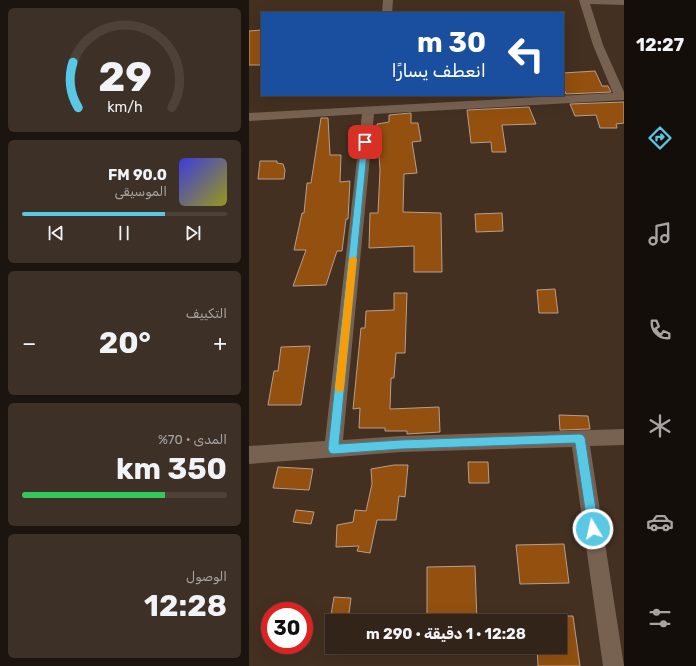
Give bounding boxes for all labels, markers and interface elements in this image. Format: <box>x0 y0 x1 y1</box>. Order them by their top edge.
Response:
text: 30 m <box>417 26 486 59</box>
icon: left <box>500 28 552 80</box>
text: 12:27 <box>636 34 684 56</box>
text: 29 <box>98 52 151 101</box>
text: انعطف يسارًا <box>392 60 486 82</box>
text: km/h <box>107 98 142 115</box>
icon: directions <box>646 124 674 152</box>
pin <box>348 125 382 159</box>
icon: arrive <box>354 131 376 153</box>
text: 90.0 FM <box>108 166 167 184</box>
text: الموسيقى <box>115 184 167 199</box>
icon: music <box>646 220 674 248</box>
icon: previous <box>45 222 67 244</box>
icon: pause <box>113 222 135 244</box>
icon: next <box>182 222 204 244</box>
text: التكييف <box>186 306 227 321</box>
icon: phone <box>646 316 674 344</box>
text: 20° <box>99 325 151 361</box>
text: − <box>22 330 36 357</box>
text: + <box>213 330 227 357</box>
icon: climate <box>646 412 674 440</box>
text: المدى · 70% <box>158 432 227 447</box>
text: 350 km <box>116 451 227 487</box>
position arrow <box>572 508 614 550</box>
icon: car <box>646 508 674 536</box>
text: الوصول <box>186 569 227 584</box>
text: 12:28 <box>144 588 227 624</box>
speed limit sign: 30 <box>261 602 313 654</box>
icon: filters <box>646 604 674 632</box>
text: 12:28 · 1 دقيقة · 290 m <box>366 625 526 643</box>

